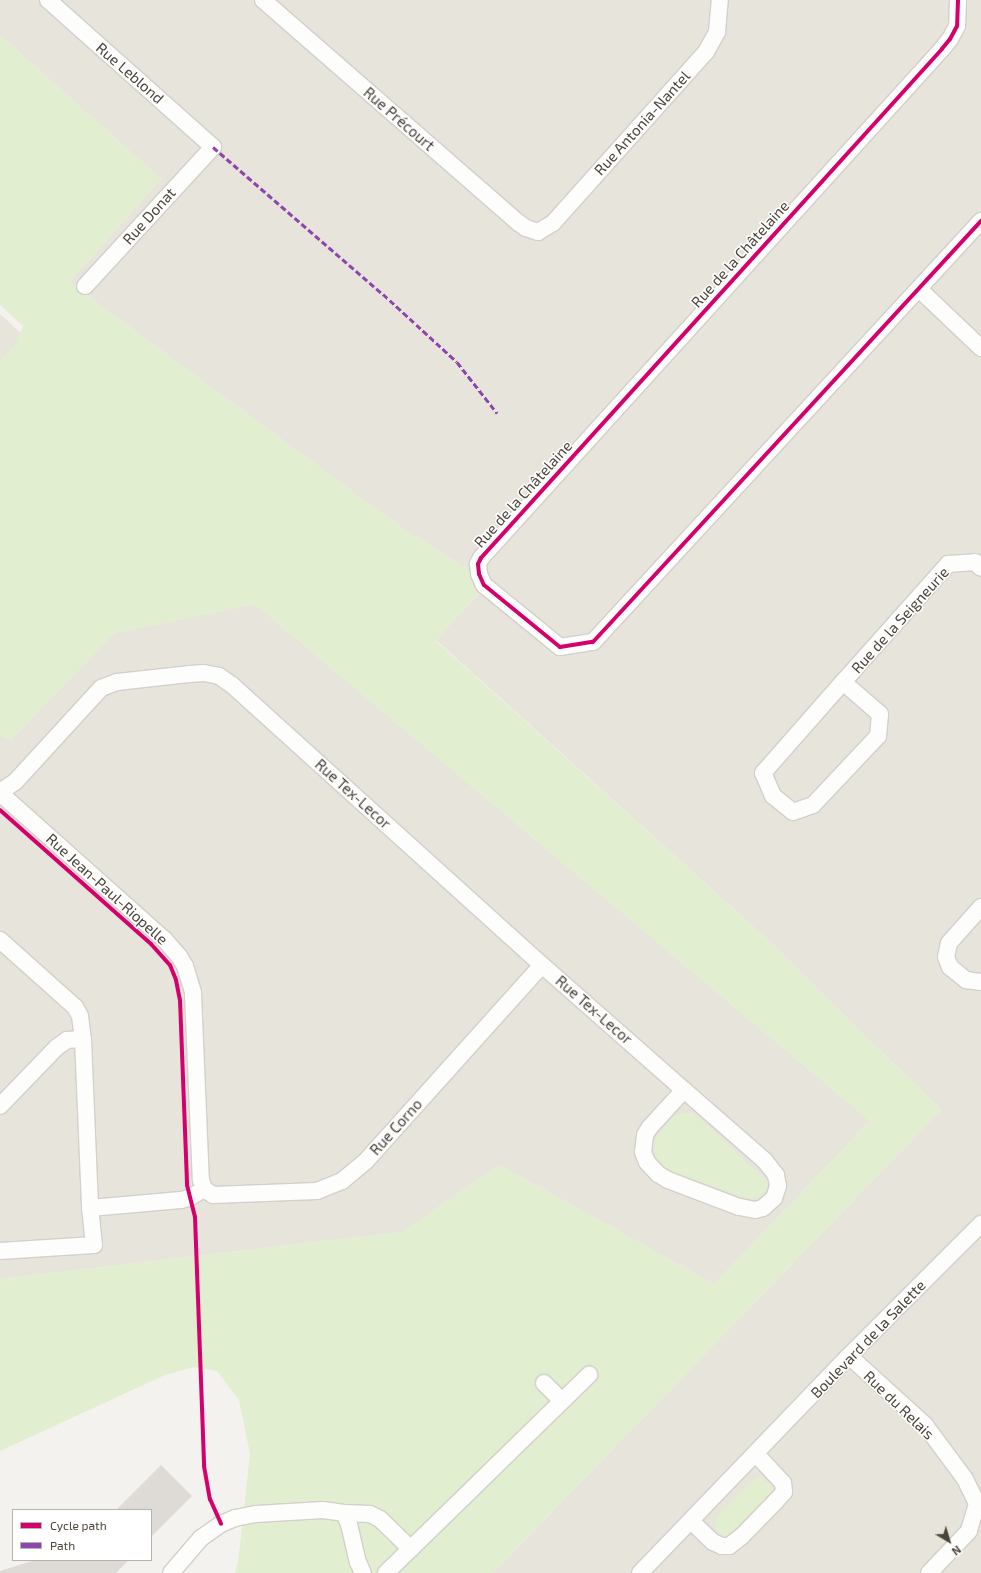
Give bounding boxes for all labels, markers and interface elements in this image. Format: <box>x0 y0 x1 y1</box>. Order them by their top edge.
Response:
street label: Rue Leblond <box>92 39 168 107</box>
street label: Rue Antonia-Nantel <box>590 67 694 179</box>
street label: Rue Précourt <box>360 83 438 155</box>
street label: Rue Donat <box>119 184 179 248</box>
street label: Rue de la Châtelaine <box>687 197 793 311</box>
street label: Rue de la Châtelaine <box>470 437 576 551</box>
street label: Rue de la Seigneurie <box>848 563 952 677</box>
street label: Rue Tex-Lecor <box>311 755 395 833</box>
street label: Rue Jean-Paul-Riopelle <box>42 830 172 948</box>
street label: Rue Tex-Lecor <box>552 972 636 1048</box>
street label: Rue Corno <box>366 1095 426 1159</box>
street label: Boulevard de la Salette <box>807 1276 929 1402</box>
street label: Rue du Relais <box>860 1367 938 1443</box>
legend <box>12 1509 152 1561</box>
text: Cycle path <box>50 1518 107 1532</box>
north arrow <box>929 1521 969 1561</box>
text: Path <box>50 1538 75 1552</box>
text: N <box>950 1543 964 1558</box>

